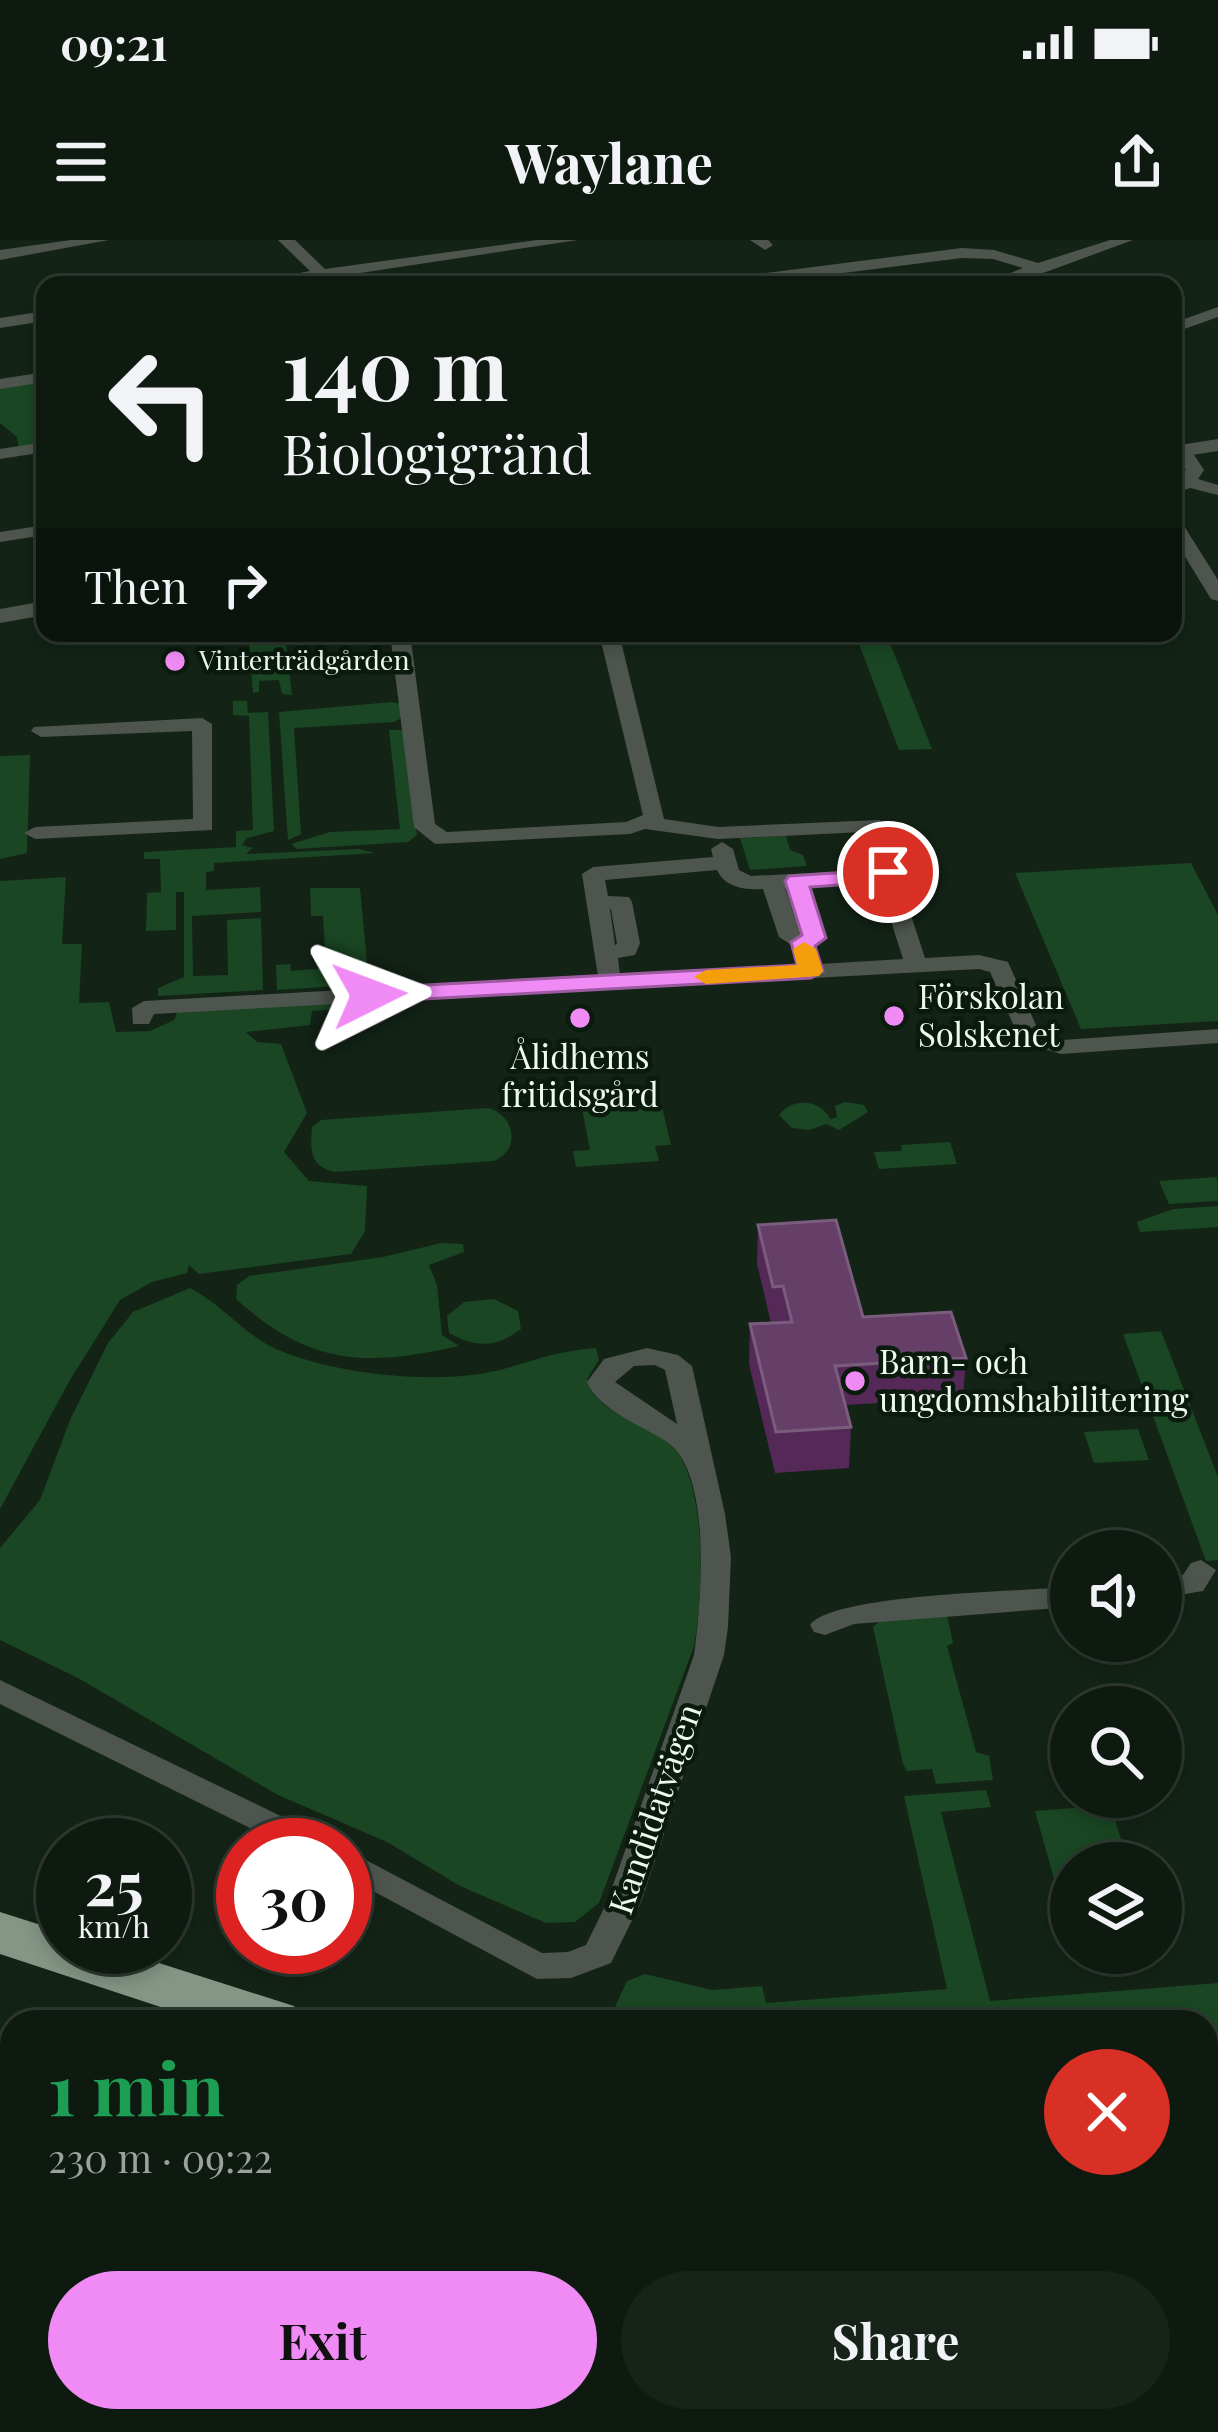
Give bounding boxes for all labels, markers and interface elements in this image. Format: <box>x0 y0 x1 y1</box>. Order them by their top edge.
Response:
text: 09:21 <box>60 12 168 72</box>
text: Waylane <box>505 126 713 198</box>
icon: menu <box>48 129 114 195</box>
icon: share <box>1104 129 1170 195</box>
text: 140 m <box>282 310 508 422</box>
icon: left <box>84 324 240 480</box>
text: Biologigränd <box>282 417 592 489</box>
icon: right <box>212 552 278 618</box>
text: Then <box>84 555 188 615</box>
place label: Vinterträdgården <box>198 641 410 677</box>
marker: Vinterträdgården <box>162 648 188 674</box>
pin <box>837 821 939 923</box>
icon: arrive <box>855 839 921 905</box>
position arrow <box>306 932 432 1058</box>
place label: Förskolan Solskenet <box>918 973 1064 1055</box>
marker: Förskolan Solskenet <box>881 1003 907 1029</box>
marker: Ålidhems fritidsgård <box>567 1005 593 1031</box>
place label: Ålidhems fritidsgård <box>501 1033 659 1115</box>
place label: Barn- och ungdomshabilitering <box>879 1338 1189 1420</box>
marker: Barn- och ungdomshabilitering <box>842 1368 868 1394</box>
map controls <box>1050 1530 1182 1974</box>
button: sound <box>1050 1530 1182 1662</box>
button: search <box>1050 1686 1182 1818</box>
street label: Kandidatvägen <box>597 1697 710 1919</box>
speed limit sign: 30 <box>216 1818 372 1974</box>
text: 25 <box>85 1841 143 1921</box>
button: layers <box>1050 1842 1182 1974</box>
text: km/h <box>78 1906 150 1946</box>
text: 1 min <box>48 2038 224 2134</box>
button: close <box>1044 2049 1170 2175</box>
text: 230 m · 09:22 <box>48 2131 273 2183</box>
button: Exit <box>48 2271 597 2409</box>
button: Share <box>621 2271 1170 2409</box>

